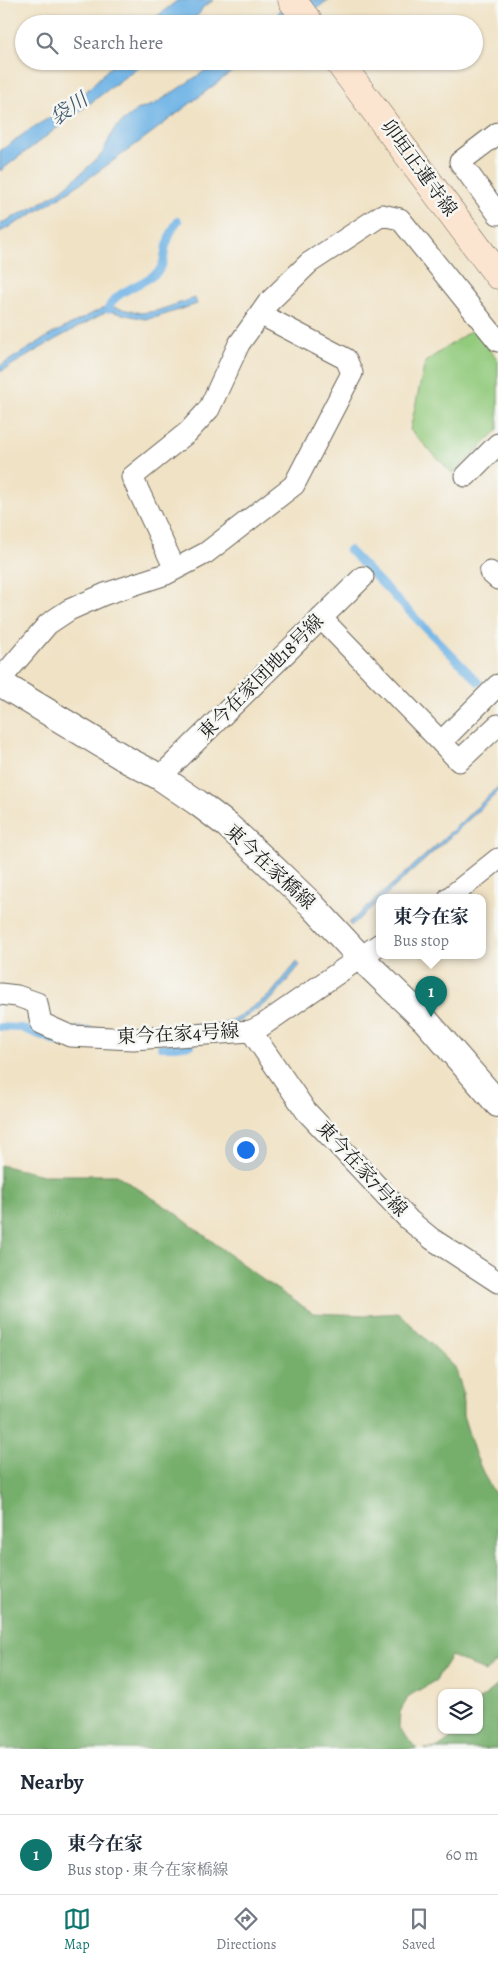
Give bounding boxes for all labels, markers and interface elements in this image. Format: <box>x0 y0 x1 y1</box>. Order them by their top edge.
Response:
search box <box>15 15 483 70</box>
icon: search <box>33 29 61 57</box>
text: Search here <box>73 30 163 56</box>
water label: 袋川 <box>45 85 95 132</box>
street label: 卯垣正蓮寺線 <box>375 114 463 222</box>
street label: 東今在家団地18号線 <box>193 609 329 745</box>
street label: 東今在家橋線 <box>219 819 321 915</box>
popup <box>376 894 486 959</box>
text: 東今在家 <box>393 904 469 930</box>
text: Bus stop <box>393 930 449 952</box>
pin: 1 <box>415 976 447 1017</box>
street label: 東今在家4号線 <box>116 1018 240 1050</box>
street label: 東今在家7号線 <box>311 1116 413 1222</box>
your location <box>233 1137 259 1163</box>
map controls <box>438 1689 483 1734</box>
button: layers <box>438 1689 483 1734</box>
text: Nearby <box>20 1768 83 1796</box>
text: 東今在家 <box>67 1831 143 1857</box>
text: 1 <box>33 1844 39 1866</box>
text: 60 m <box>446 1844 478 1866</box>
text: Bus stop · 東今在家橋線 <box>67 1859 228 1881</box>
tab: Map <box>63 1905 91 1954</box>
tab: Directions <box>216 1905 276 1954</box>
tab: Saved <box>402 1905 435 1954</box>

